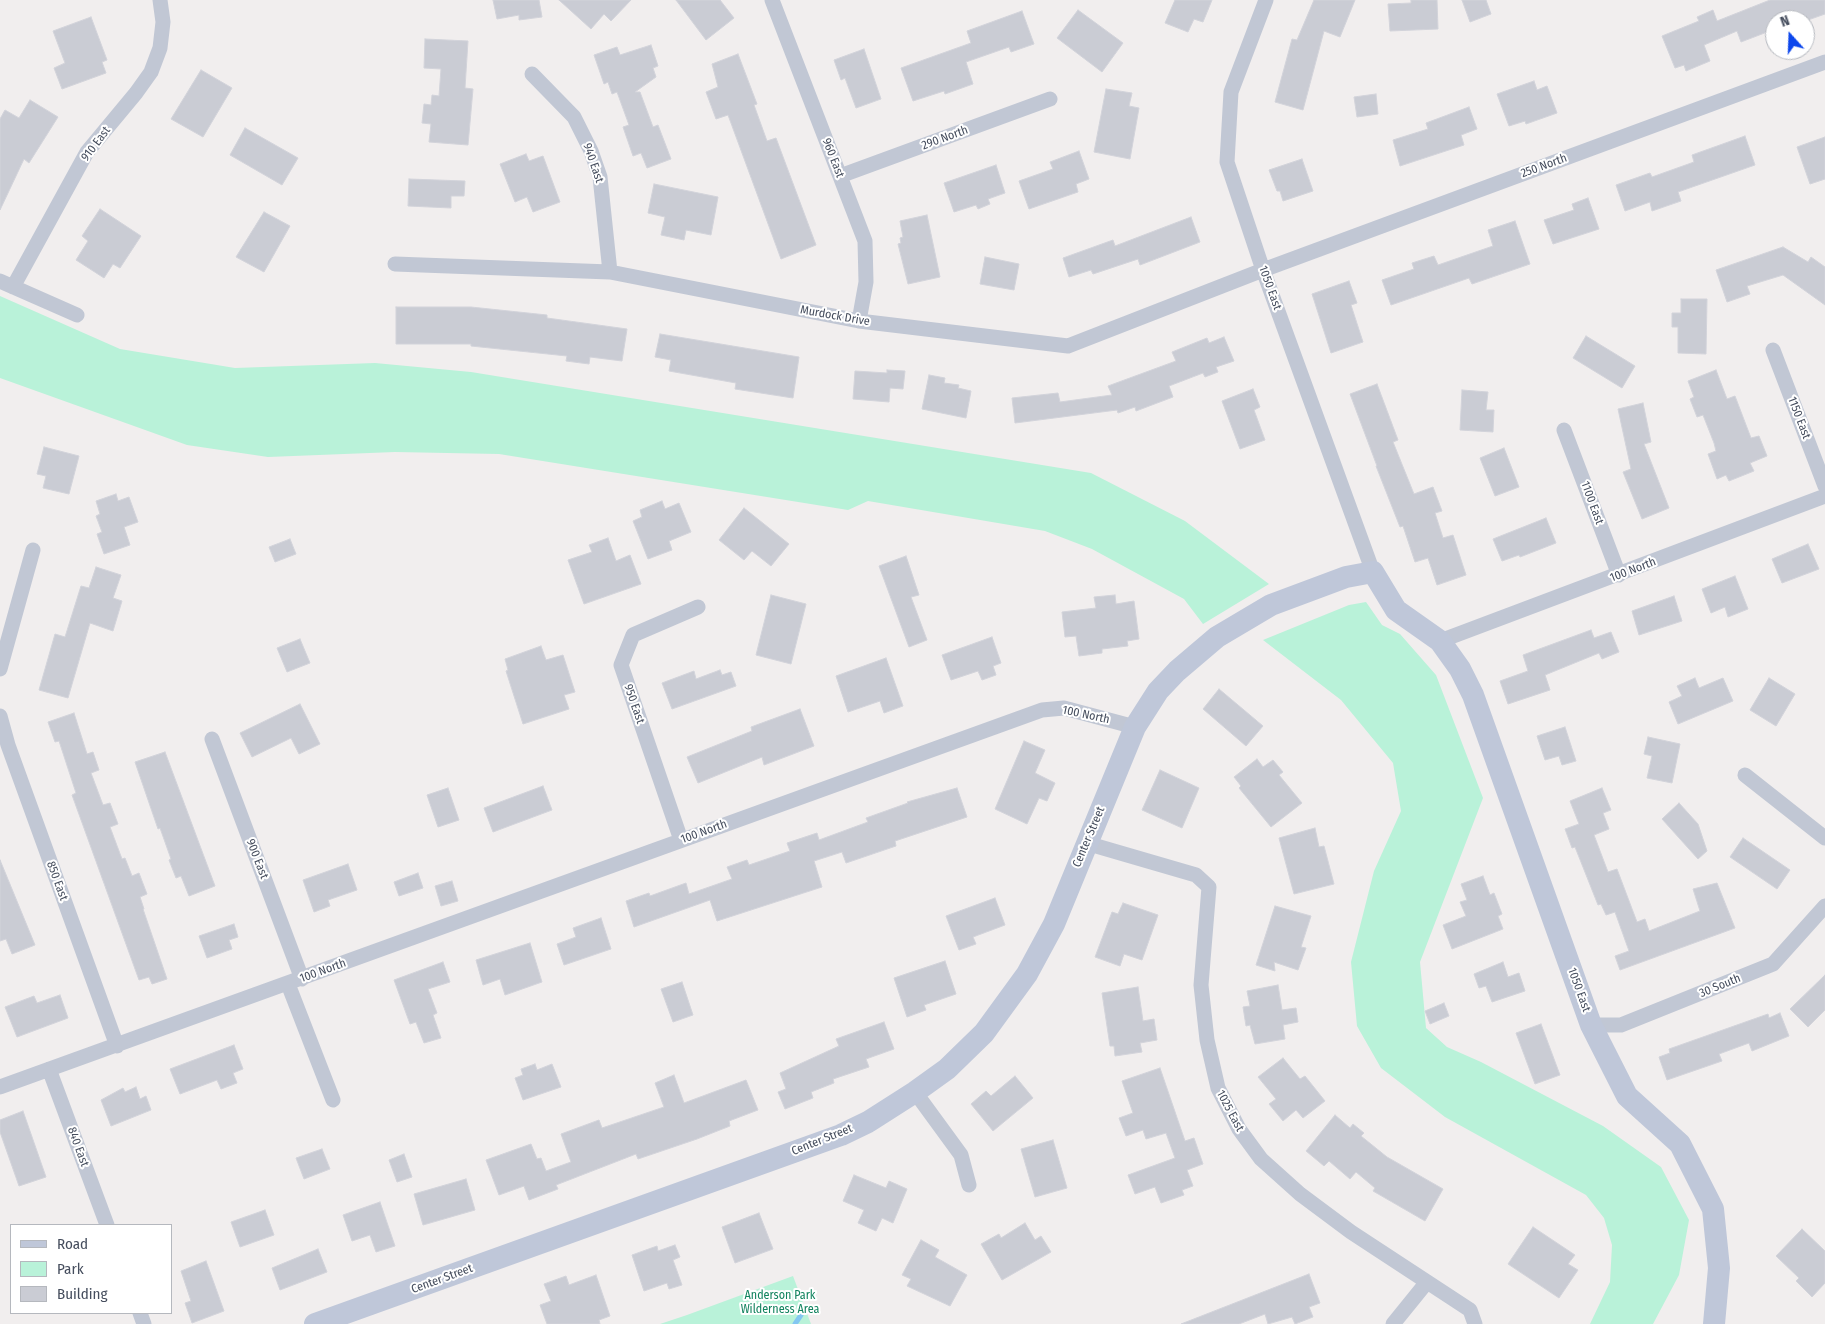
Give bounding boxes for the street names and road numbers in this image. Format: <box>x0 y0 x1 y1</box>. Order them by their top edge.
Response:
street label: 290 North <box>920 123 970 153</box>
street label: 910 East <box>78 124 114 164</box>
street label: 960 East <box>819 136 847 180</box>
street label: 940 East <box>580 141 606 185</box>
street label: 250 North <box>1519 151 1569 181</box>
street label: 1050 East <box>1255 264 1285 312</box>
street label: Murdock Drive <box>799 303 871 329</box>
street label: 1150 East <box>1784 395 1814 441</box>
street label: 1100 East <box>1578 479 1606 527</box>
street label: 100 North <box>1608 555 1658 585</box>
street label: 950 East <box>621 682 647 726</box>
street label: 100 North <box>1061 703 1111 727</box>
street label: Center Street <box>1070 805 1108 869</box>
street label: 100 North <box>679 817 729 847</box>
street label: 900 East <box>243 837 271 881</box>
street label: 850 East <box>43 859 71 903</box>
street label: 100 North <box>298 956 348 986</box>
street label: 1050 East <box>1564 966 1594 1014</box>
street label: 30 South <box>1697 971 1743 1001</box>
street label: 1025 East <box>1213 1088 1247 1134</box>
street label: Center Street <box>789 1121 855 1159</box>
street label: 840 East <box>64 1125 92 1169</box>
street label: Center Street <box>409 1261 475 1297</box>

